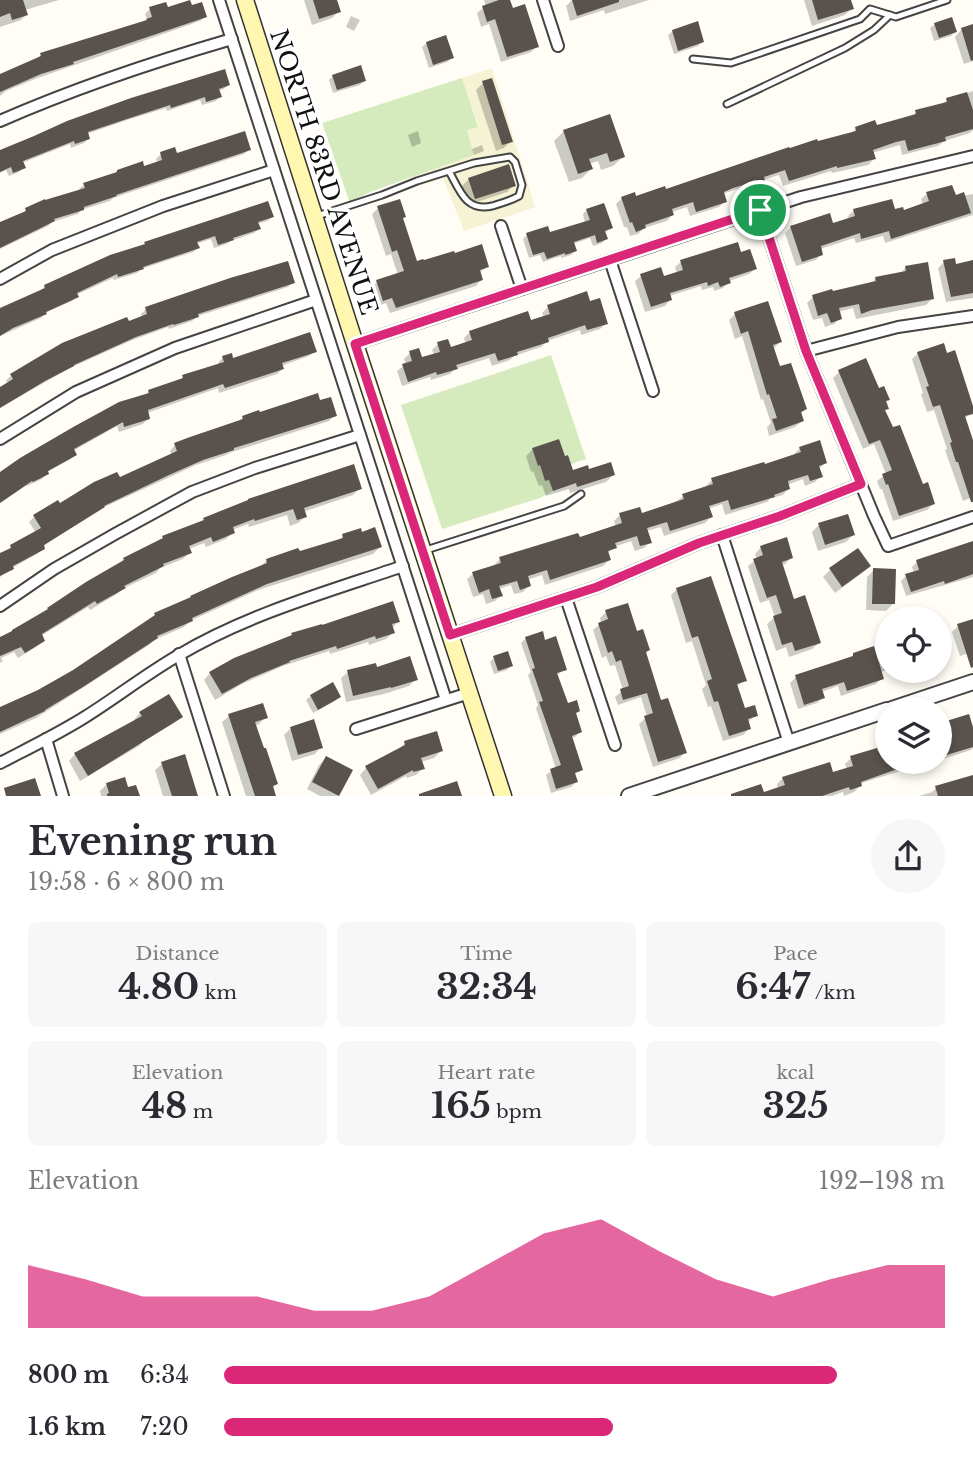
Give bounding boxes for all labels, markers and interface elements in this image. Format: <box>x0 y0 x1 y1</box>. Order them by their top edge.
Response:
street label: NORTH 83RD AVENUE <box>264 26 384 318</box>
pin <box>730 180 790 240</box>
icon: arrive <box>741 191 779 229</box>
map controls <box>875 606 952 774</box>
button: locate <box>875 606 952 683</box>
button: layers <box>875 697 952 774</box>
text: Evening run <box>28 818 277 865</box>
button: share <box>871 819 945 893</box>
text: 19:58 · 6 × 800 m <box>28 868 224 896</box>
text: Distance <box>136 942 219 965</box>
text: Time <box>460 942 513 965</box>
text: Pace <box>773 942 818 965</box>
text: 4.80 <box>118 965 199 1008</box>
text: 32:34 <box>436 965 537 1008</box>
text: 6:47 <box>735 965 810 1008</box>
text: km <box>199 981 237 1004</box>
text: /km <box>810 981 856 1004</box>
text: Elevation <box>132 1061 223 1084</box>
text: Heart rate <box>438 1061 535 1084</box>
text: kcal <box>777 1061 814 1084</box>
text: 48 <box>142 1084 187 1127</box>
text: 165 <box>431 1084 491 1127</box>
text: 325 <box>763 1084 828 1127</box>
text: m <box>187 1100 213 1123</box>
text: bpm <box>491 1100 542 1123</box>
text: Elevation <box>28 1167 139 1195</box>
text: 192–198 m <box>819 1167 945 1195</box>
text: 800 m <box>28 1361 109 1389</box>
text: 6:34 <box>140 1361 189 1389</box>
text: 1.6 km <box>28 1413 106 1441</box>
text: 7:20 <box>140 1413 189 1441</box>

